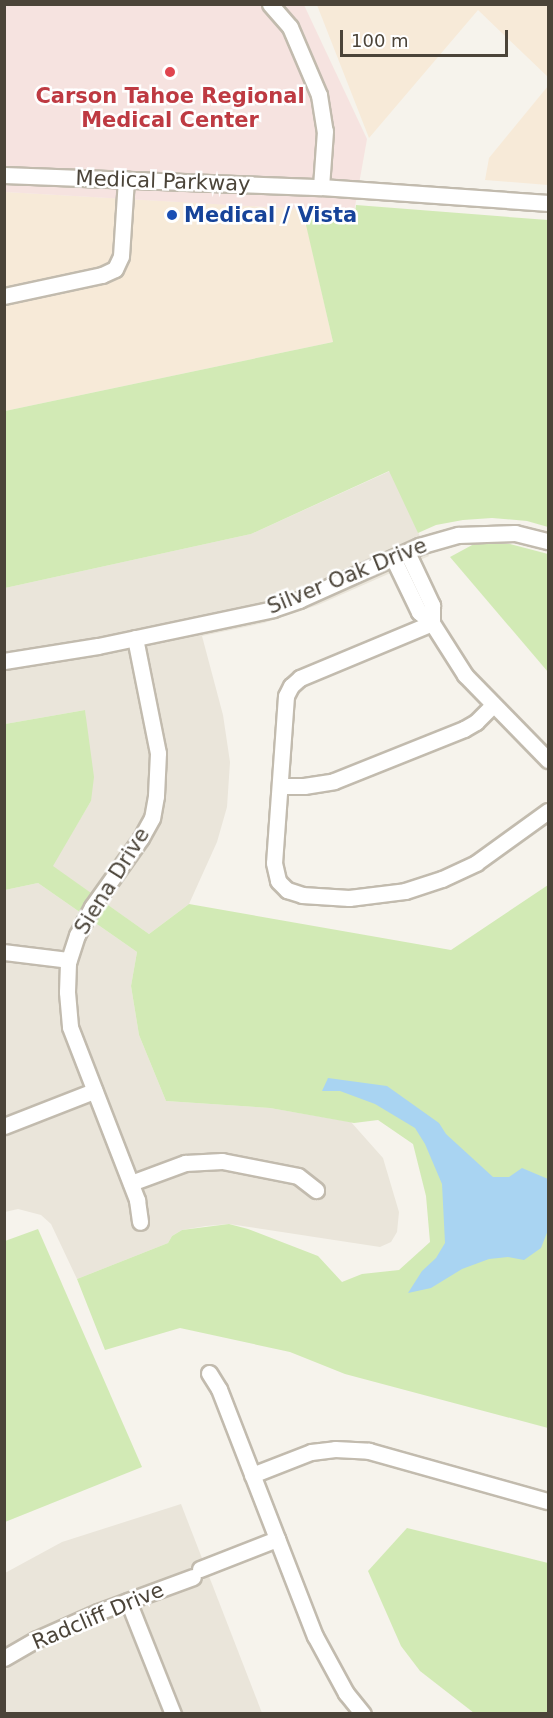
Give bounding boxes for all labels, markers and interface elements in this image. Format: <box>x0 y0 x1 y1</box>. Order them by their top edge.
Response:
scale bar <box>343 18 511 56</box>
text: 100 m <box>351 30 409 51</box>
marker: Carson Tahoe Regional Medical Center <box>161 63 179 81</box>
place label: Carson Tahoe Regional Medical Center <box>35 83 305 133</box>
street label: Medical Parkway <box>75 165 251 197</box>
place label: Medical / Vista <box>184 202 357 228</box>
marker: Medical / Vista <box>165 208 179 222</box>
street label: Silver Oak Drive <box>264 532 430 620</box>
street label: Siena Drive <box>69 823 155 939</box>
street label: Radcliff Drive <box>28 1577 168 1655</box>

